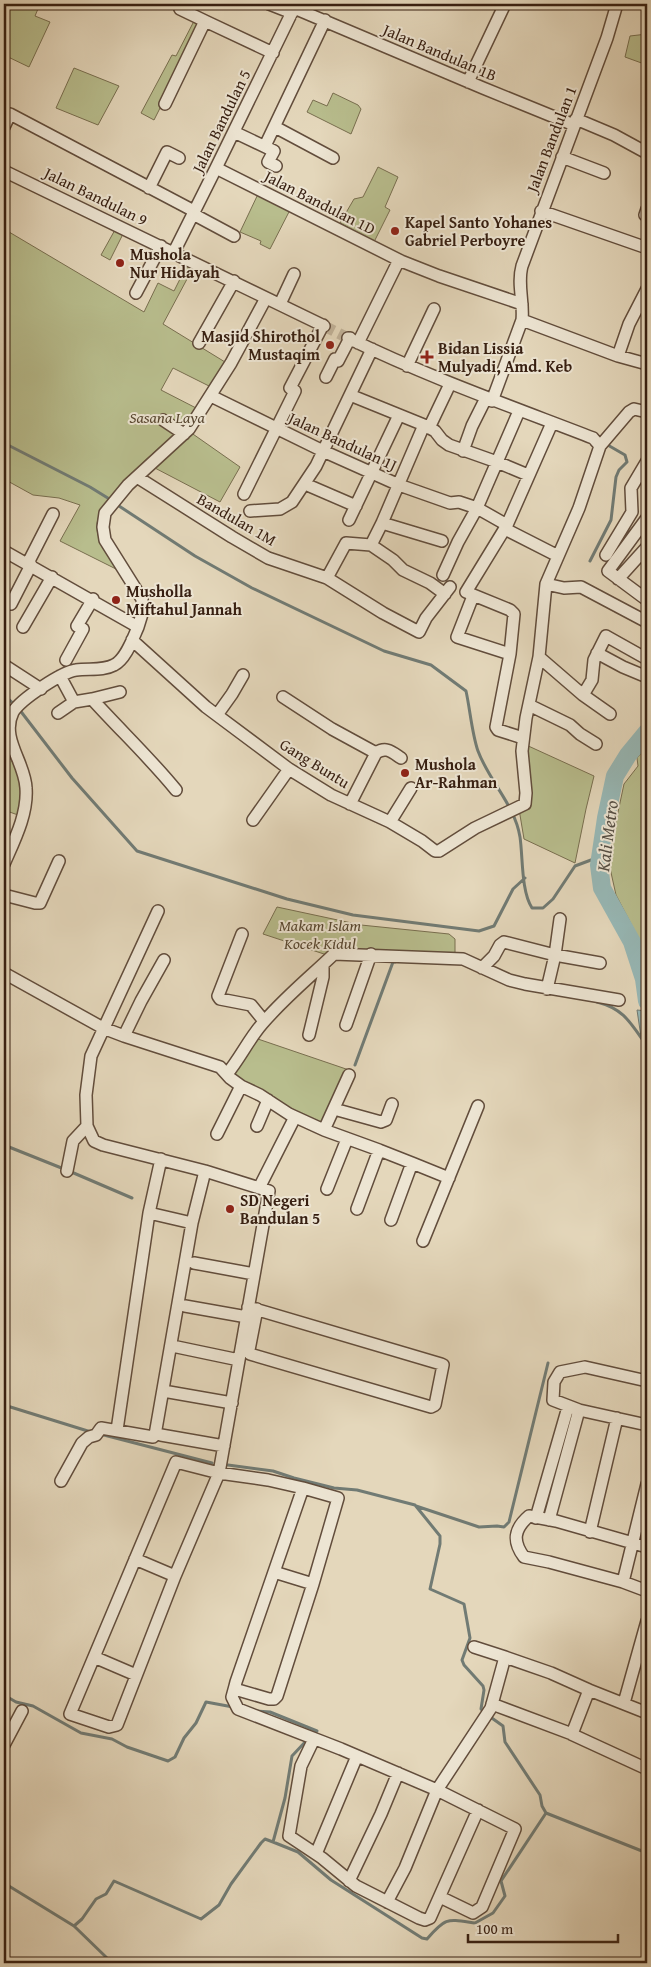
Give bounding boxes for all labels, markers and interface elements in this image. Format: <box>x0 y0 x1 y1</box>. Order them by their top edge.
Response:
street label: Jalan Bandulan 1B <box>378 16 501 87</box>
street label: Jalan Bandulan 5 <box>185 65 256 179</box>
street label: Jalan Bandulan 1 <box>519 82 582 198</box>
street label: Jalan Bandulan 9 <box>38 160 152 232</box>
street label: Jalan Bandulan 1D <box>258 163 380 241</box>
place label: Kapel Santo Yohanes Gabriel Perboyre <box>405 210 552 252</box>
marker: Kapel Santo Yohanes Gabriel Perboyre <box>389 225 401 237</box>
place label: Mushola Nur Hidayah <box>130 242 220 284</box>
marker: Mushola Nur Hidayah <box>114 257 126 269</box>
place label: Masjid Shirothol Mustaqim <box>201 324 320 366</box>
place label: Bidan Lissia Mulyadi, Amd. Keb <box>438 336 572 378</box>
marker: Masjid Shirothol Mustaqim <box>324 339 336 351</box>
marker: Bidan Lissia Mulyadi, Amd. Keb <box>420 350 434 364</box>
street label: Jalan Bandulan 1J <box>283 404 401 477</box>
park label: Sasana Laya <box>129 405 205 429</box>
street label: Bandulan 1M <box>193 487 281 551</box>
place label: Musholla Miftahul Jannah <box>126 579 243 621</box>
marker: Musholla Miftahul Jannah <box>110 594 122 606</box>
street label: Gang Buntu <box>275 732 355 794</box>
place label: Mushola Ar-Rahman <box>415 752 498 794</box>
marker: Mushola Ar-Rahman <box>399 767 411 779</box>
water label: Kali Metro <box>589 799 625 874</box>
park label: Makam Islam Kocek Kidul <box>279 913 361 955</box>
place label: SD Negeri Bandulan 5 <box>240 1188 320 1230</box>
marker: SD Negeri Bandulan 5 <box>224 1203 236 1215</box>
scale bar <box>468 1912 618 1944</box>
text: 100 m <box>476 1918 514 1939</box>

